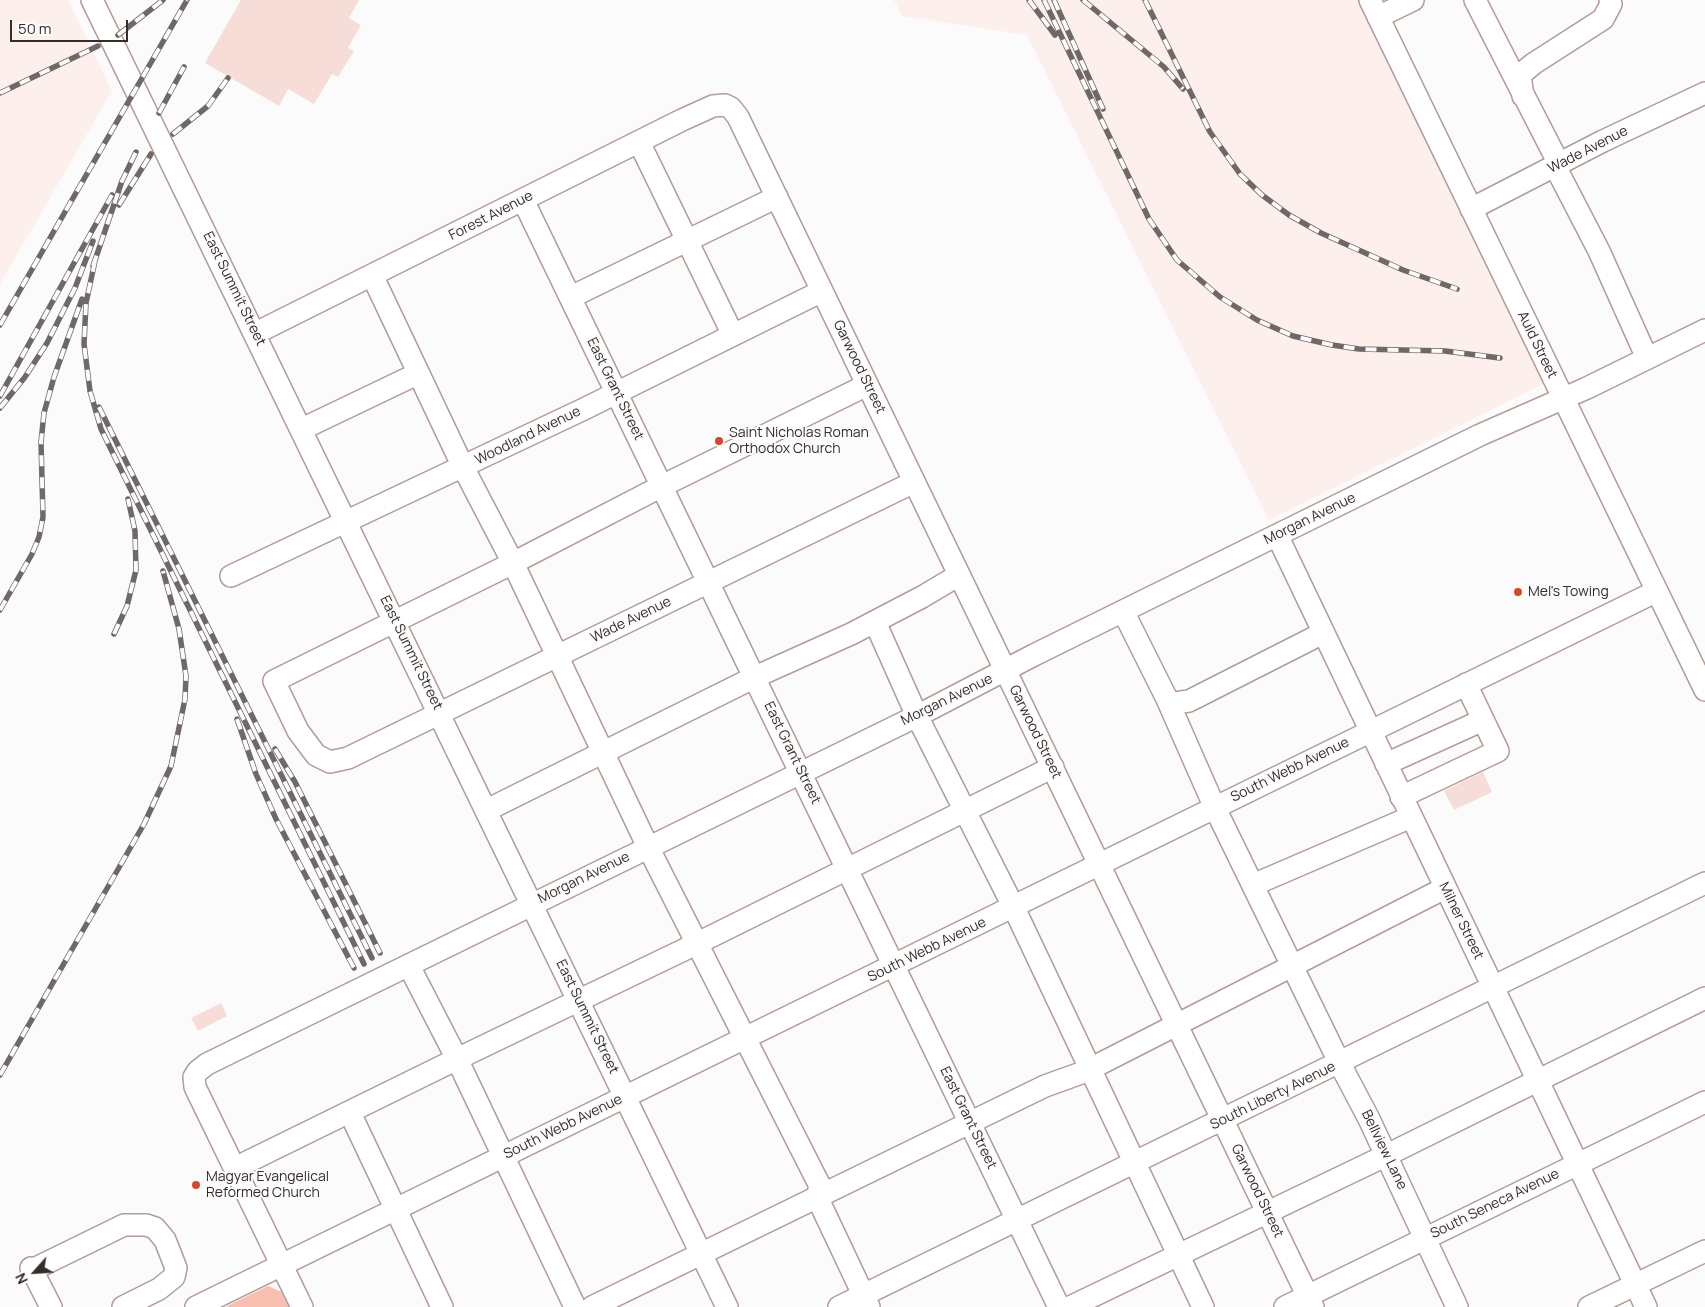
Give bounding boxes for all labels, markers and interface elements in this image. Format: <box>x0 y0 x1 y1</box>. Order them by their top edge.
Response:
scale bar <box>12 10 130 42</box>
text: 50 m <box>18 18 52 39</box>
street label: Wade Avenue <box>1545 123 1631 177</box>
street label: Forest Avenue <box>446 188 536 244</box>
street label: East Summit Street <box>199 229 269 349</box>
street label: Auld Street <box>1514 309 1560 381</box>
street label: Garwood Street <box>829 318 889 416</box>
street label: East Grant Street <box>583 335 647 443</box>
street label: Woodland Avenue <box>472 403 584 469</box>
place label: Saint Nicholas Roman Orthodox Church <box>729 425 869 458</box>
marker: Saint Nicholas Roman Orthodox Church <box>713 435 725 447</box>
street label: Morgan Avenue <box>1261 490 1359 548</box>
place label: Mel's Towing <box>1528 584 1609 600</box>
marker: Mel's Towing <box>1512 586 1524 598</box>
street label: East Summit Street <box>376 593 446 713</box>
street label: Wade Avenue <box>588 593 674 647</box>
street label: Morgan Avenue <box>898 671 996 729</box>
street label: Garwood Street <box>1005 683 1065 781</box>
street label: East Grant Street <box>760 699 824 807</box>
street label: South Webb Avenue <box>1228 734 1352 806</box>
street label: Morgan Avenue <box>535 849 633 907</box>
street label: Milner Street <box>1435 880 1487 962</box>
street label: South Webb Avenue <box>865 914 989 986</box>
street label: East Summit Street <box>552 957 622 1077</box>
street label: South Liberty Avenue <box>1208 1058 1338 1134</box>
street label: East Grant Street <box>936 1064 1000 1172</box>
street label: South Webb Avenue <box>501 1091 625 1163</box>
street label: Bellview Lane <box>1357 1107 1411 1193</box>
street label: Garwood Street <box>1227 1142 1287 1240</box>
street label: South Seneca Avenue <box>1428 1165 1562 1243</box>
place label: Magyar Evangelical Reformed Church <box>206 1169 329 1202</box>
marker: Magyar Evangelical Reformed Church <box>190 1179 202 1191</box>
north arrow <box>10 1247 60 1297</box>
text: N <box>10 1270 32 1287</box>

